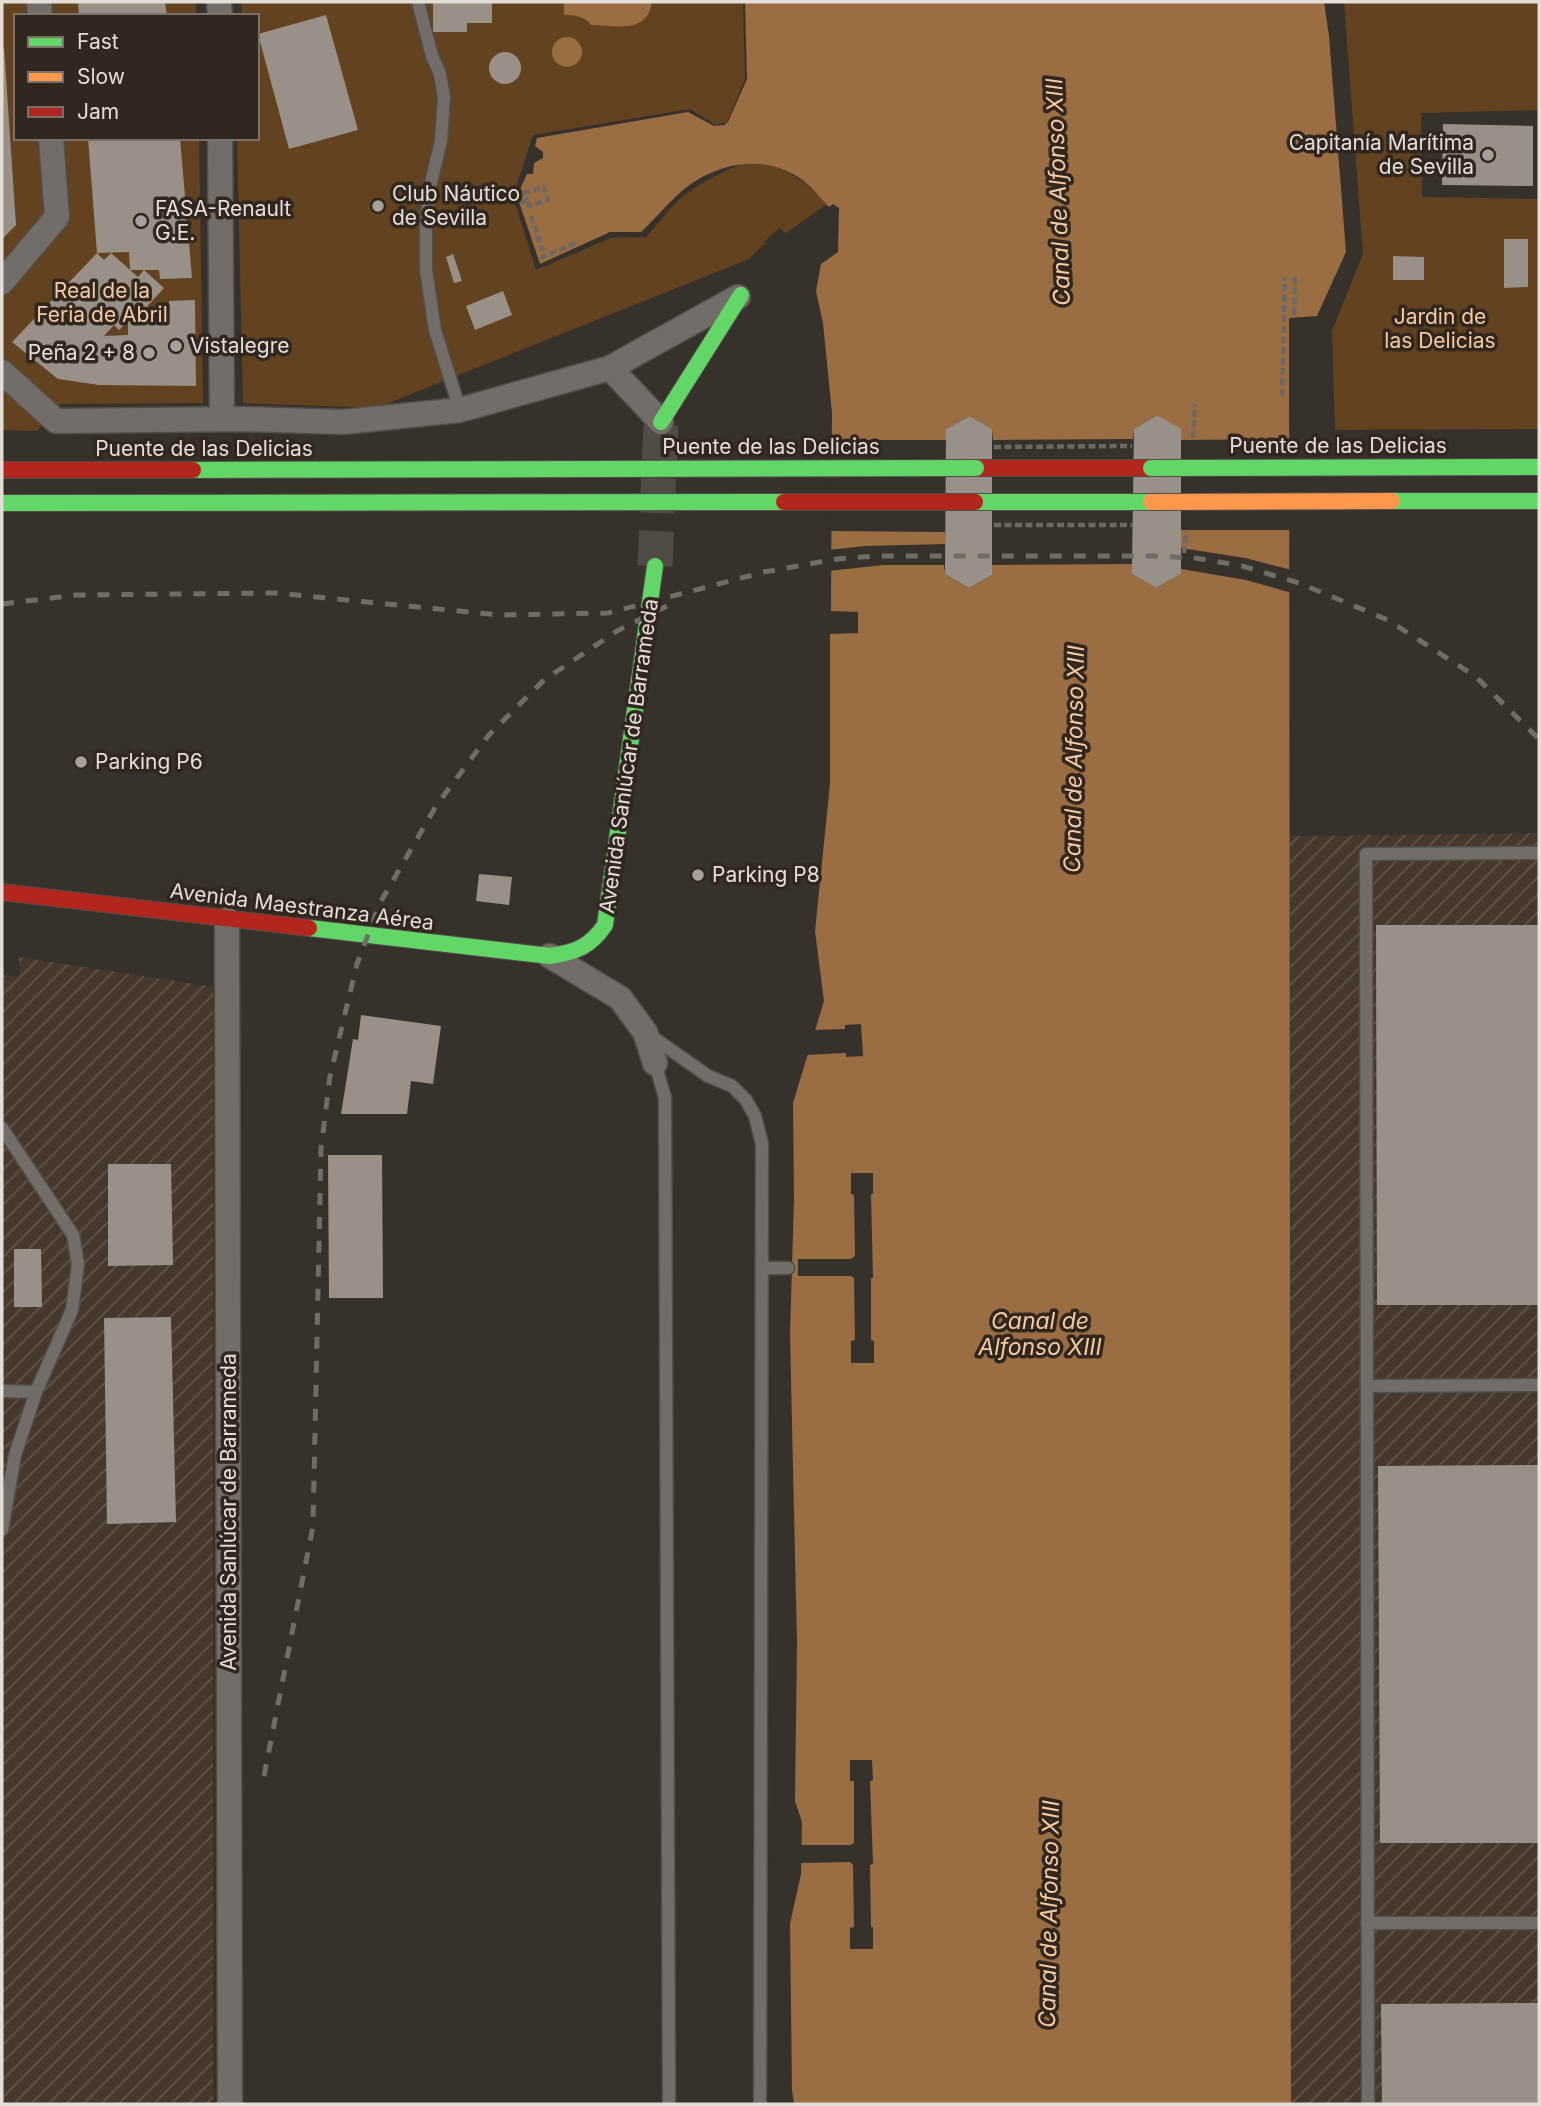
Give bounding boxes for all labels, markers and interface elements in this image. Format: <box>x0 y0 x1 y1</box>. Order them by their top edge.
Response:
legend <box>14 14 259 140</box>
text: Fast <box>77 29 119 54</box>
text: Slow <box>77 64 125 89</box>
water label: Canal de Alfonso XIII <box>1040 78 1076 306</box>
text: Jam <box>77 99 119 124</box>
place label: Capitanía Marítima de Sevilla <box>1289 130 1474 179</box>
marker: Capitanía Marítima de Sevilla <box>1480 147 1496 163</box>
place label: Club Náutico de Sevilla <box>392 181 520 230</box>
place label: FASA-Renault G.E. <box>155 196 291 245</box>
marker: Club Náutico de Sevilla <box>370 198 386 214</box>
marker: FASA-Renault G.E. <box>133 213 149 229</box>
park label: Real de la Feria de Abril <box>36 278 168 327</box>
park label: Jardin de las Delicias <box>1384 304 1496 353</box>
place label: Vistalegre <box>190 333 289 358</box>
marker: Vistalegre <box>168 338 184 354</box>
place label: Peña 2 + 8 <box>28 340 135 365</box>
marker: Peña 2 + 8 <box>141 345 157 361</box>
street label: Puente de las Delicias <box>1229 433 1447 458</box>
street label: Puente de las Delicias <box>662 434 880 459</box>
street label: Puente de las Delicias <box>95 436 313 461</box>
street label: Avenida Sanlúcar de Barrameda <box>594 597 663 915</box>
water label: Canal de Alfonso XIII <box>1058 645 1090 873</box>
place label: Parking P6 <box>95 749 203 774</box>
marker: Parking P6 <box>73 754 89 770</box>
place label: Parking P8 <box>712 862 820 887</box>
marker: Parking P8 <box>690 867 706 883</box>
street label: Avenida Maestranza Aérea <box>169 878 435 935</box>
water label: Canal de Alfonso XIII <box>977 1307 1102 1361</box>
street label: Avenida Sanlúcar de Barrameda <box>216 1353 241 1671</box>
water label: Canal de Alfonso XIII <box>1033 1800 1065 2028</box>

